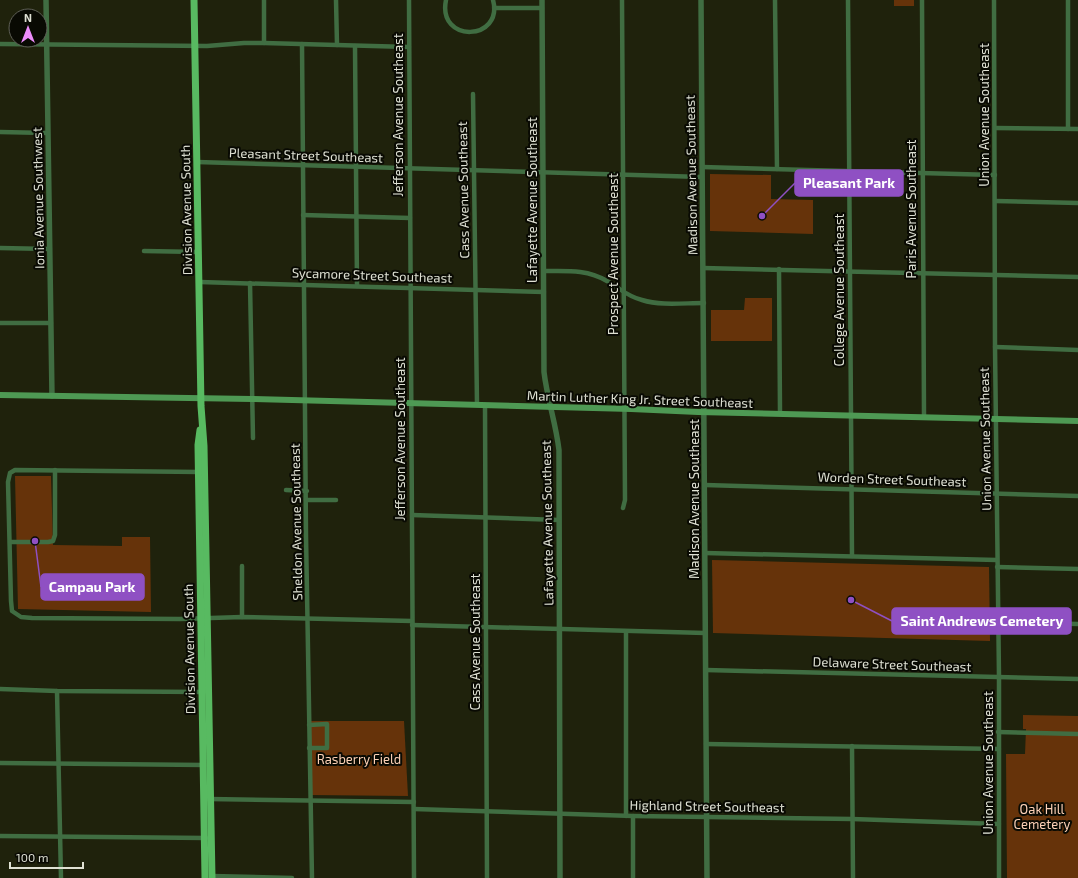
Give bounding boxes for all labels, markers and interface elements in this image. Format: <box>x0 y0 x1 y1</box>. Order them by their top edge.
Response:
north arrow <box>8 8 48 48</box>
text: N <box>24 11 32 24</box>
street label: Jefferson Avenue Southeast <box>390 33 406 197</box>
street label: Union Avenue Southeast <box>976 43 992 187</box>
street label: Madison Avenue Southeast <box>682 95 700 255</box>
street label: Lafayette Avenue Southeast <box>524 117 540 283</box>
street label: Cass Avenue Southeast <box>454 121 472 259</box>
street label: Ionia Avenue Southwest <box>29 127 47 269</box>
street label: Paris Avenue Southeast <box>903 139 919 279</box>
street label: Pleasant Street Southeast <box>229 144 383 166</box>
street label: Division Avenue South <box>177 145 195 275</box>
callout: Pleasant Park <box>795 170 903 196</box>
street label: Prospect Avenue Southeast <box>605 173 621 335</box>
text: Pleasant Park <box>803 174 895 191</box>
street label: College Avenue Southeast <box>831 213 847 367</box>
street label: Sycamore Street Southeast <box>292 264 453 286</box>
street label: Jefferson Avenue Southeast <box>392 357 408 521</box>
street label: Union Avenue Southeast <box>976 367 994 511</box>
street label: Martin Luther King Jr. Street Southeast <box>527 387 753 411</box>
street label: Madison Avenue Southeast <box>686 419 702 579</box>
street label: Lafayette Avenue Southeast <box>538 440 556 606</box>
street label: Sheldon Avenue Southeast <box>287 443 305 601</box>
street label: Worden Street Southeast <box>817 468 967 490</box>
street label: Cass Avenue Southeast <box>467 573 483 711</box>
callout: Campau Park <box>41 574 144 600</box>
text: Campau Park <box>49 578 135 595</box>
street label: Division Avenue South <box>180 584 198 714</box>
callout: Saint Andrews Cemetery <box>892 608 1071 634</box>
text: Saint Andrews Cemetery <box>901 612 1063 629</box>
street label: Delaware Street Southeast <box>812 653 972 675</box>
street label: Union Avenue Southeast <box>980 691 996 835</box>
park label: Rasberry Field <box>317 751 401 767</box>
street label: Highland Street Southeast <box>629 797 785 815</box>
park label: Oak Hill Cemetery <box>1014 801 1071 832</box>
scale bar <box>10 844 83 870</box>
text: 100 m <box>16 850 48 864</box>

